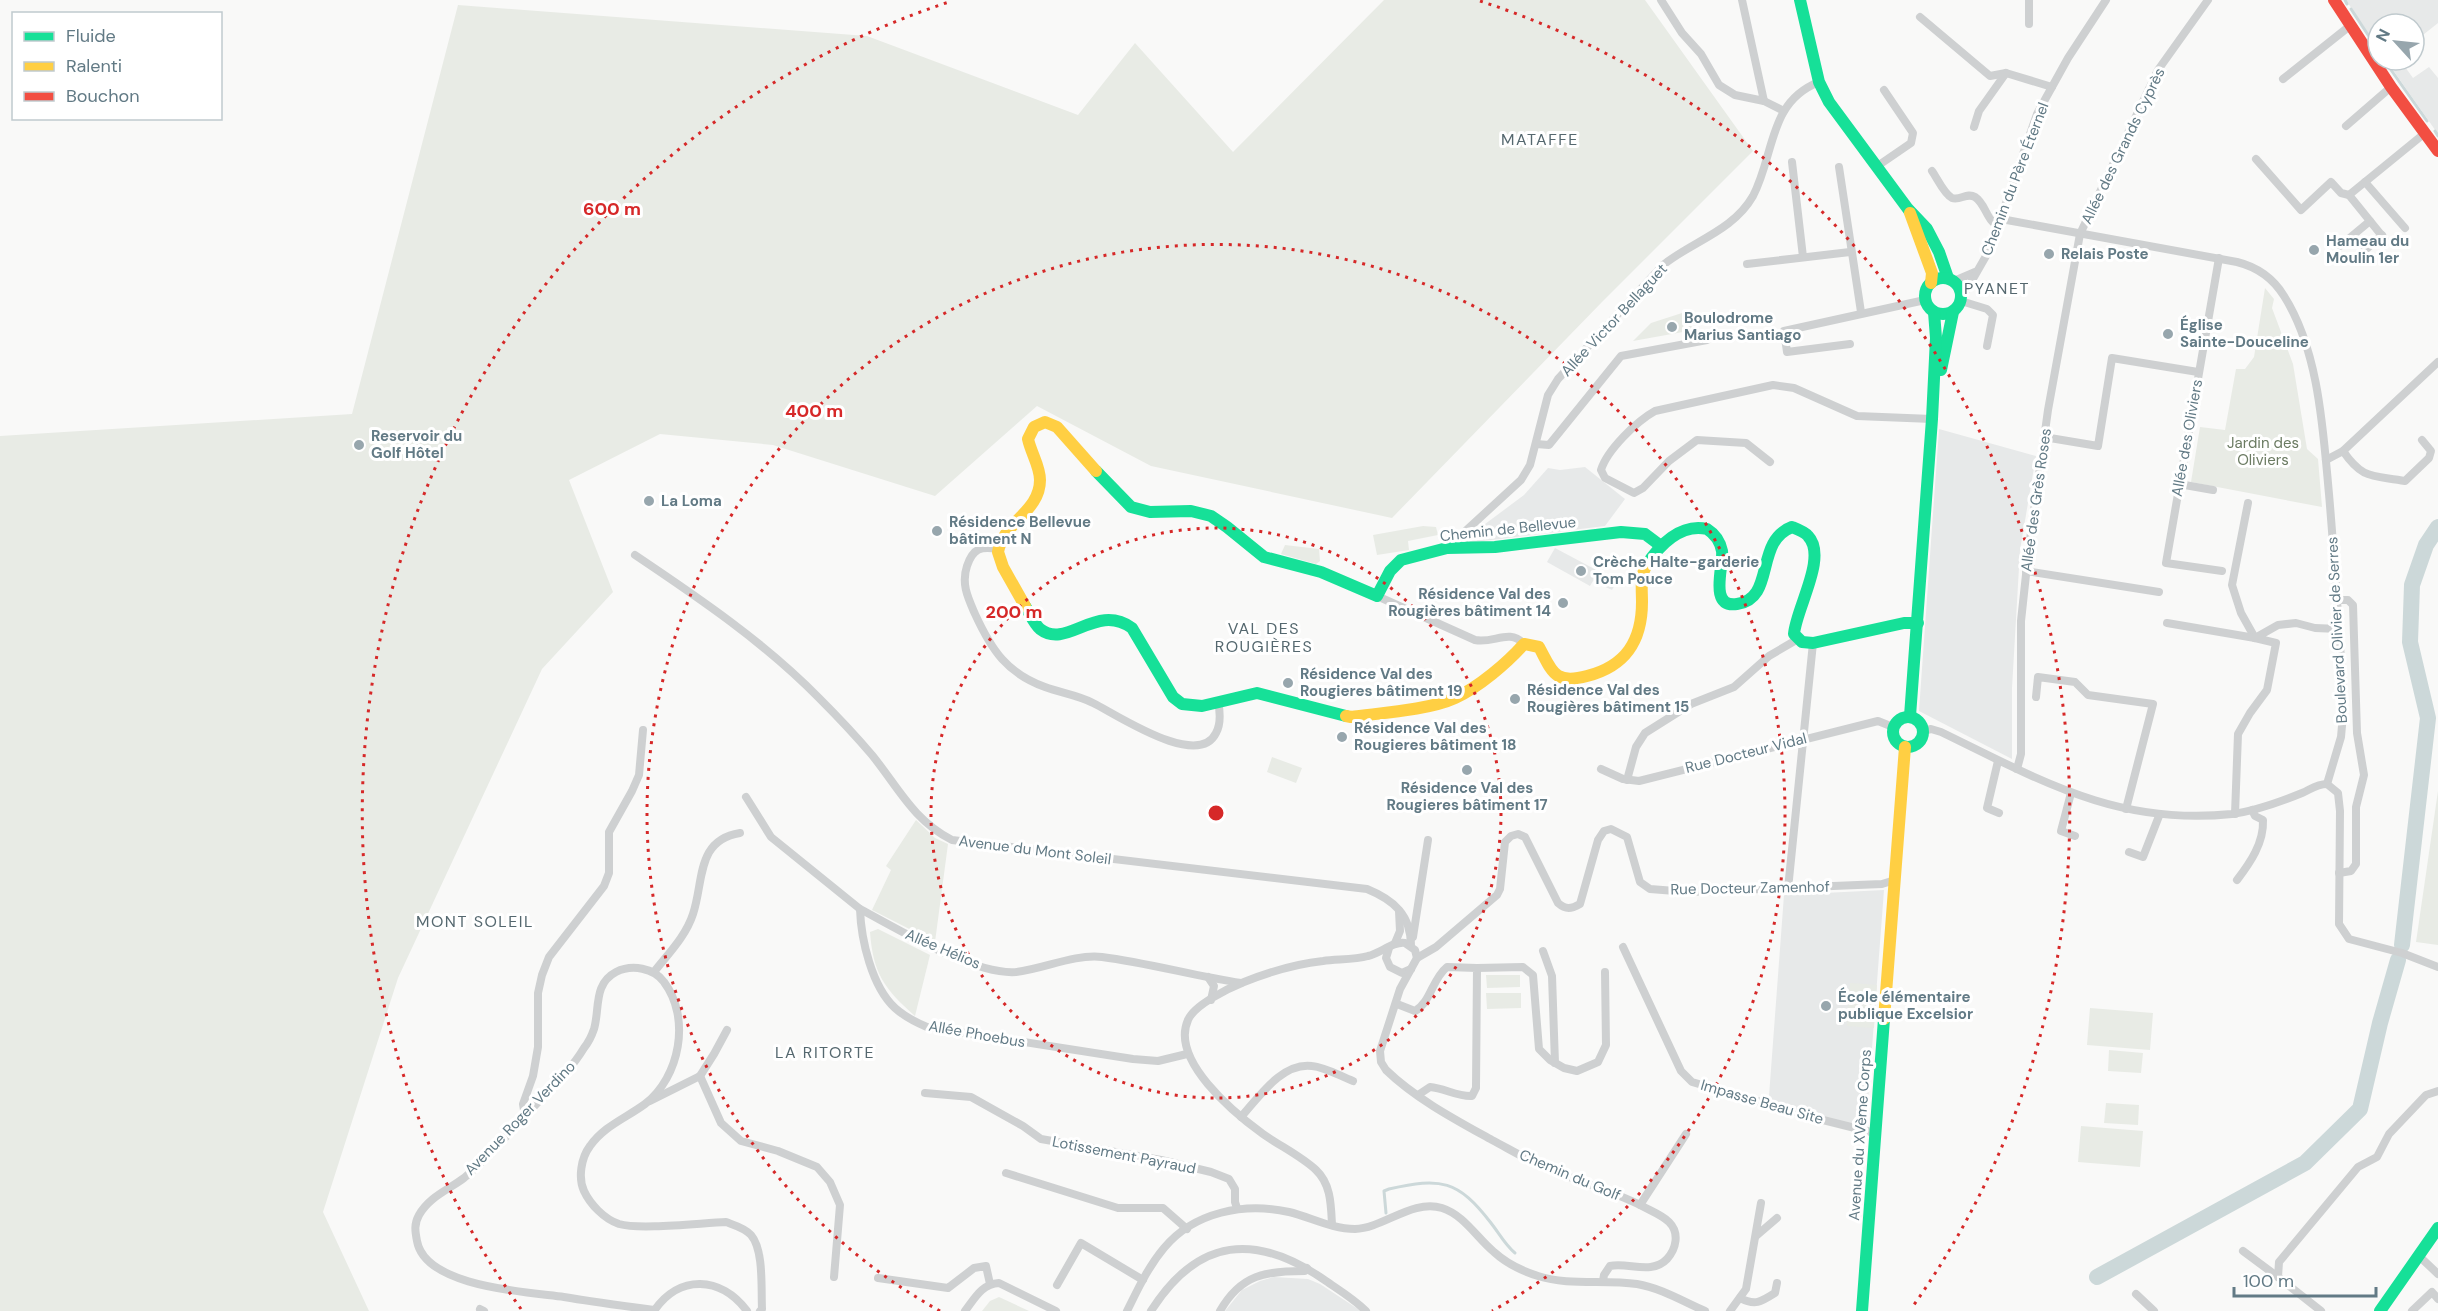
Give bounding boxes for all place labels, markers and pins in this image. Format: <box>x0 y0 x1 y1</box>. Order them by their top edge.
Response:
place label: Hameau du Moulin 1er <box>2326 231 2409 268</box>
marker: Hameau du Moulin 1er <box>2307 243 2321 257</box>
place label: Relais Poste <box>2061 244 2149 264</box>
marker: Relais Poste <box>2042 247 2056 261</box>
place label: Boulodrome Marius Santiago <box>1684 308 1801 345</box>
place label: Église Sainte-Douceline <box>2180 315 2309 352</box>
marker: Boulodrome Marius Santiago <box>1665 320 1679 334</box>
marker: Église Sainte-Douceline <box>2161 327 2175 341</box>
place label: Reservoir du Golf Hôtel <box>371 426 462 463</box>
marker: Reservoir du Golf Hôtel <box>352 438 366 452</box>
place label: La Loma <box>661 491 722 511</box>
marker: La Loma <box>642 494 656 508</box>
place label: Résidence Bellevue bâtiment N <box>949 512 1091 549</box>
marker: Résidence Bellevue bâtiment N <box>930 524 944 538</box>
place label: Crèche Halte-garderie Tom Pouce <box>1593 552 1759 589</box>
marker: Crèche Halte-garderie Tom Pouce <box>1574 564 1588 578</box>
place label: Résidence Val des Rougières bâtiment 14 <box>1388 584 1551 621</box>
marker: Résidence Val des Rougières bâtiment 14 <box>1556 596 1570 610</box>
place label: Résidence Val des Rougieres bâtiment 19 <box>1300 664 1463 701</box>
marker: Résidence Val des Rougieres bâtiment 19 <box>1281 676 1295 690</box>
place label: Résidence Val des Rougières bâtiment 15 <box>1527 680 1689 717</box>
marker: Résidence Val des Rougières bâtiment 15 <box>1508 692 1522 706</box>
place label: Résidence Val des Rougieres bâtiment 18 <box>1354 718 1517 755</box>
marker: Résidence Val des Rougieres bâtiment 18 <box>1335 730 1349 744</box>
marker: Résidence Val des Rougieres bâtiment 17 <box>1460 763 1474 777</box>
place label: Résidence Val des Rougieres bâtiment 17 <box>1386 778 1548 815</box>
centre of rings <box>1206 803 1226 823</box>
place label: École élémentaire publique Excelsior <box>1838 987 1973 1024</box>
marker: École élémentaire publique Excelsior <box>1819 999 1833 1013</box>

